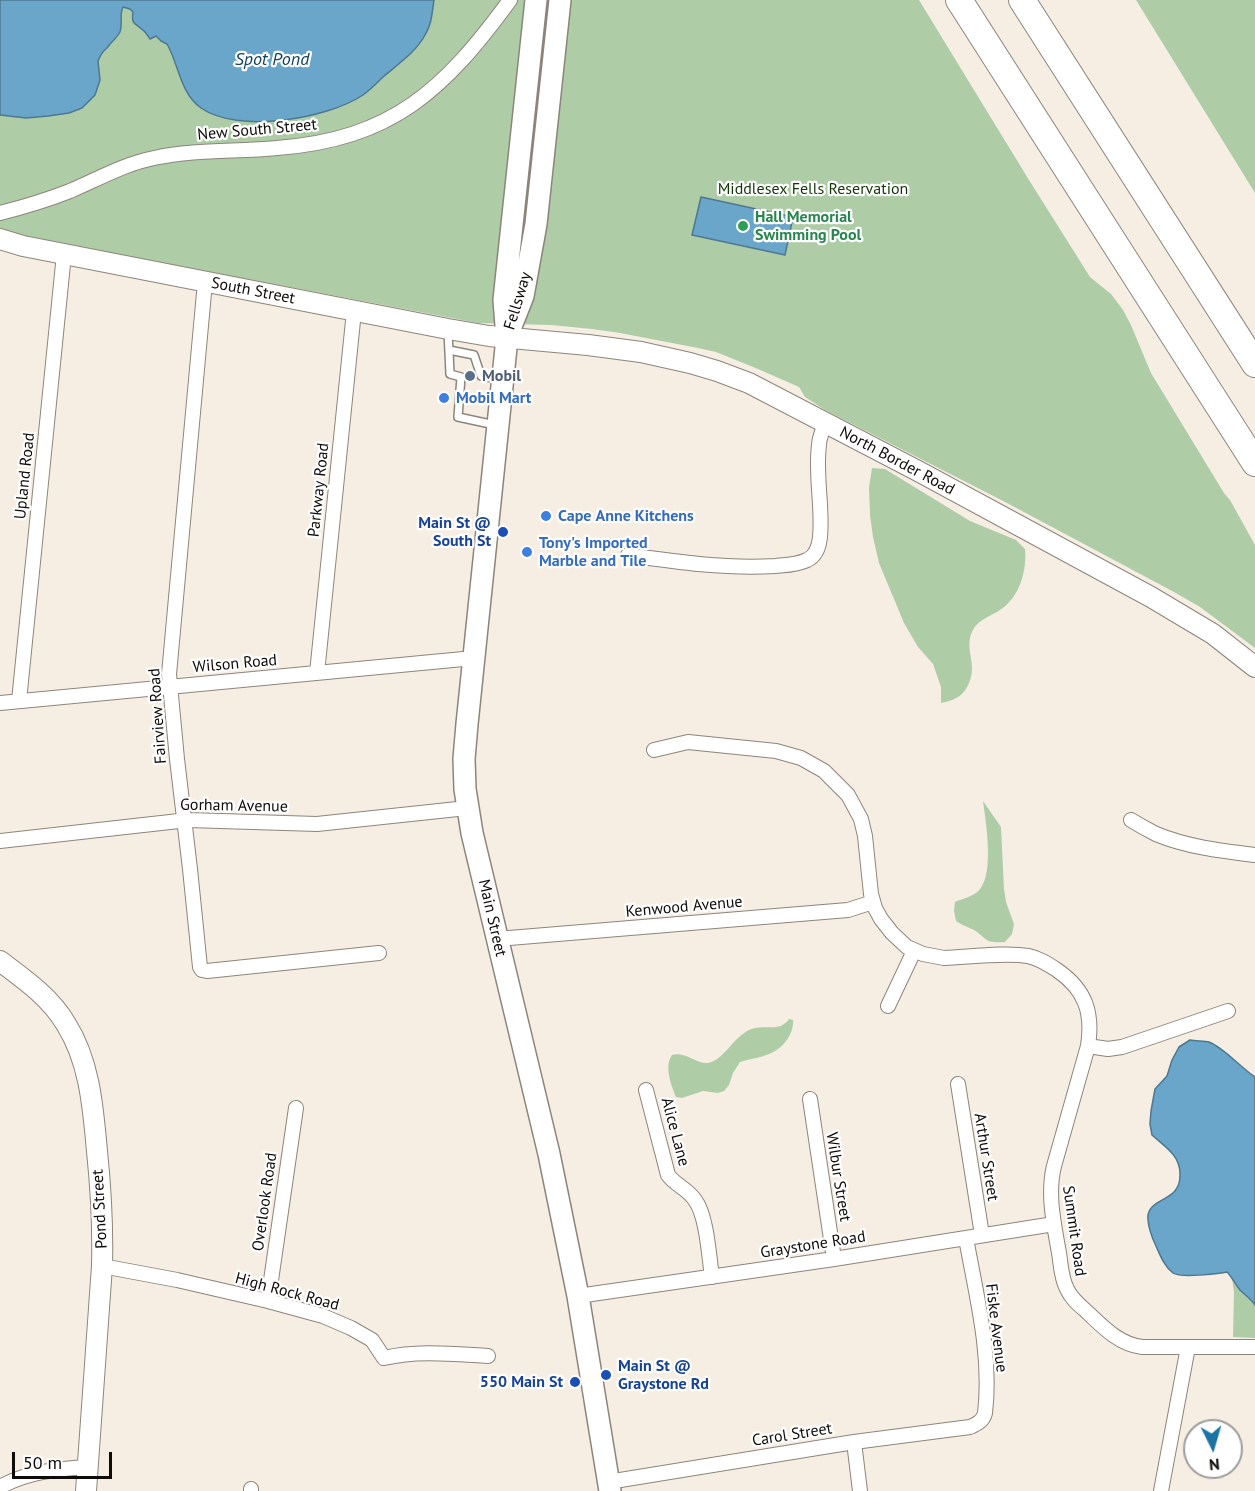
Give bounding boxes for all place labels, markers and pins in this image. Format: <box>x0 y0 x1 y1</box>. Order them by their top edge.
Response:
place label: Hall Memorial Swimming Pool <box>755 207 861 245</box>
marker: Hall Memorial Swimming Pool <box>736 219 750 233</box>
place label: Mobil <box>482 366 521 386</box>
marker: Mobil <box>463 369 477 383</box>
place label: Mobil Mart <box>456 388 531 408</box>
marker: Mobil Mart <box>437 391 451 405</box>
place label: Cape Anne Kitchens <box>558 506 694 526</box>
marker: Cape Anne Kitchens <box>539 509 553 523</box>
place label: Main St @ South St <box>418 513 491 551</box>
marker: Main St @ South St <box>496 525 510 539</box>
place label: Tony's Imported Marble and Tile <box>539 533 648 571</box>
marker: Tony's Imported Marble and Tile <box>520 545 534 559</box>
place label: Main St @ Graystone Rd <box>618 1356 709 1394</box>
marker: Main St @ Graystone Rd <box>599 1368 613 1382</box>
place label: 550 Main St <box>480 1372 563 1392</box>
marker: 550 Main St <box>568 1375 582 1389</box>

